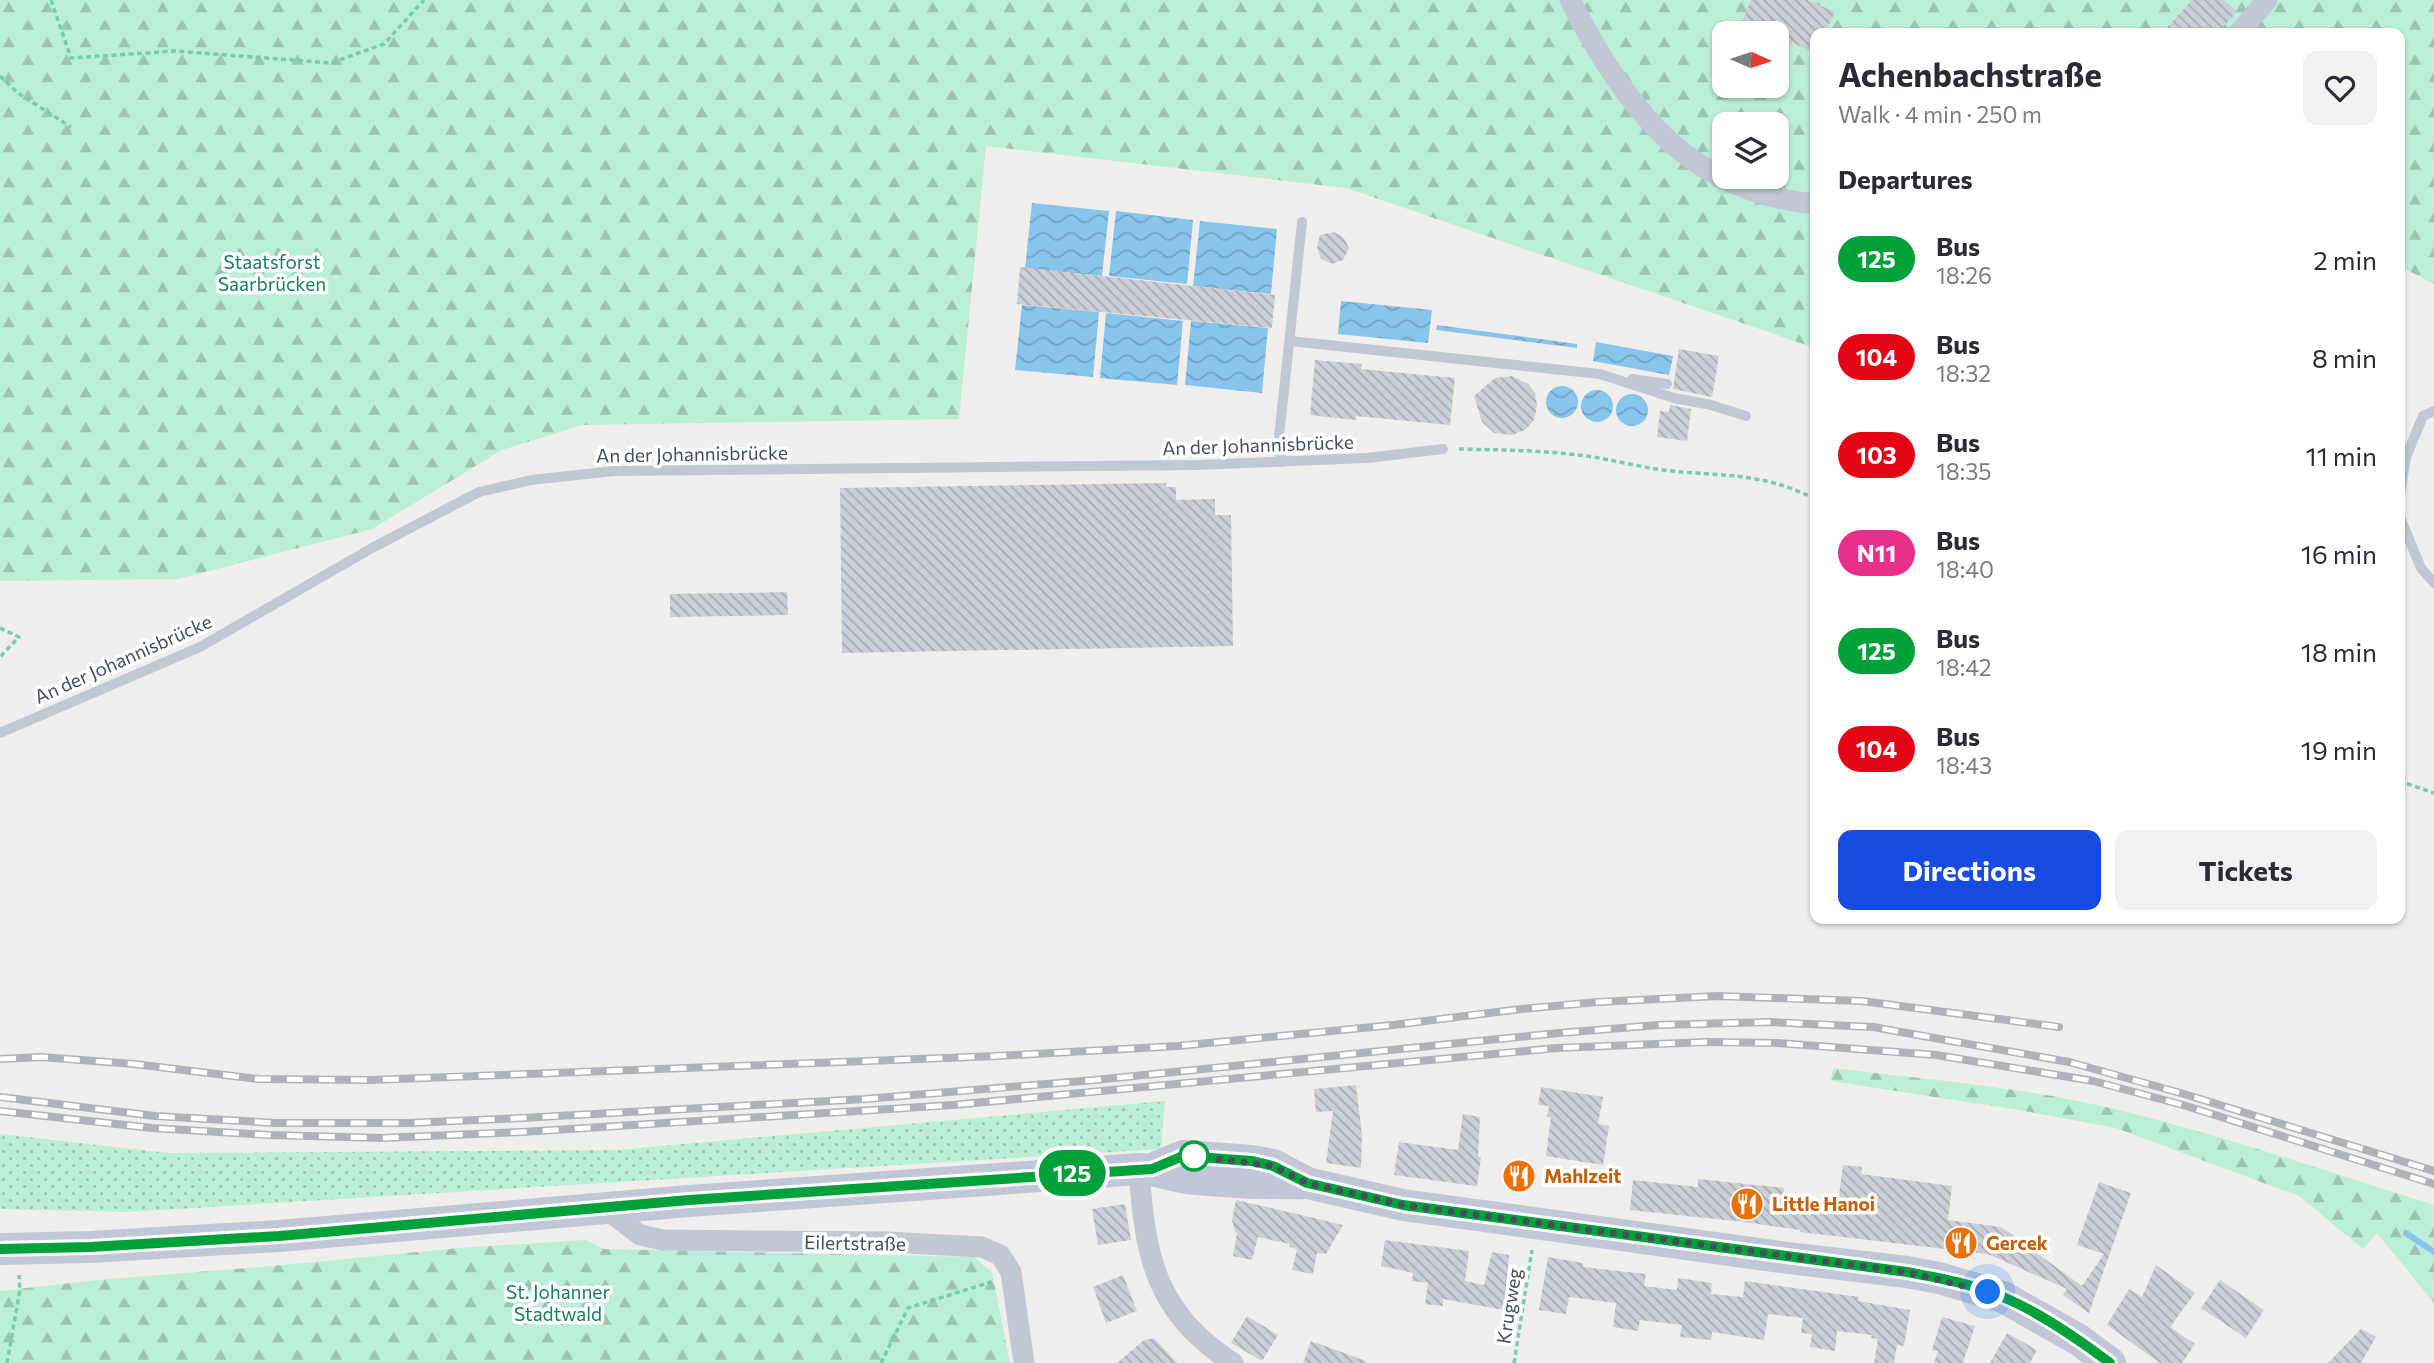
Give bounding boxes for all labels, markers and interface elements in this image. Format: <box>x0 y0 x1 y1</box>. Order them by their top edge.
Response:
north arrow <box>1712 21 1788 98</box>
map controls <box>1712 21 1789 189</box>
button: heart <box>2303 51 2377 125</box>
text: Achenbachstraße <box>1838 53 2102 94</box>
text: Walk · 4 min · 250 m <box>1838 100 2042 128</box>
button: layers <box>1712 112 1789 189</box>
text: Departures <box>1838 163 1973 194</box>
text: Bus <box>1936 230 1980 261</box>
text: 125 <box>1857 244 1896 273</box>
text: 2 min <box>2313 244 2377 275</box>
park label: Staatsforst Saarbrücken <box>218 250 326 295</box>
text: 18:26 <box>1936 261 1992 289</box>
text: Bus <box>1936 328 1980 359</box>
text: 104 <box>1856 342 1897 371</box>
text: 8 min <box>2312 342 2377 373</box>
text: 18:32 <box>1936 359 1991 387</box>
text: Bus <box>1936 426 1980 457</box>
street label: An der Johannisbrücke <box>1162 430 1354 459</box>
street label: An der Johannisbrücke <box>596 440 788 467</box>
text: 103 <box>1856 440 1897 469</box>
text: 11 min <box>2306 440 2377 471</box>
text: 18:35 <box>1936 457 1992 485</box>
text: Bus <box>1936 524 1980 555</box>
text: N11 <box>1857 538 1896 567</box>
text: 16 min <box>2301 538 2377 569</box>
text: 18:40 <box>1936 555 1994 583</box>
street label: An der Johannisbrücke <box>31 609 215 708</box>
text: Bus <box>1936 622 1980 653</box>
text: 125 <box>1857 636 1896 665</box>
text: 18 min <box>2301 636 2377 667</box>
text: 18:42 <box>1936 653 1991 681</box>
text: Bus <box>1936 720 1980 751</box>
text: 104 <box>1856 734 1897 763</box>
text: 19 min <box>2301 734 2377 765</box>
text: 18:43 <box>1936 751 1992 779</box>
button: Directions <box>1838 830 2101 910</box>
button: Tickets <box>2115 830 2377 910</box>
unlabelled marker <box>1179 1141 1209 1171</box>
line badge: 125 <box>1032 1150 1112 1196</box>
restaurant icon: Mahlzeit <box>1500 1157 1538 1195</box>
text: 125 <box>1053 1158 1091 1187</box>
place label: Mahlzeit <box>1544 1164 1621 1187</box>
restaurant icon: Little Hanoi <box>1728 1185 1766 1223</box>
place label: Little Hanoi <box>1772 1192 1875 1215</box>
restaurant icon: Gercek <box>1942 1224 1980 1262</box>
street label: Eilertstraße <box>804 1230 906 1255</box>
place label: Gercek <box>1986 1231 2048 1254</box>
street label: Krugweg <box>1491 1266 1526 1345</box>
your location <box>1970 1274 2005 1309</box>
park label: St. Johanner Stadtwald <box>506 1280 610 1325</box>

